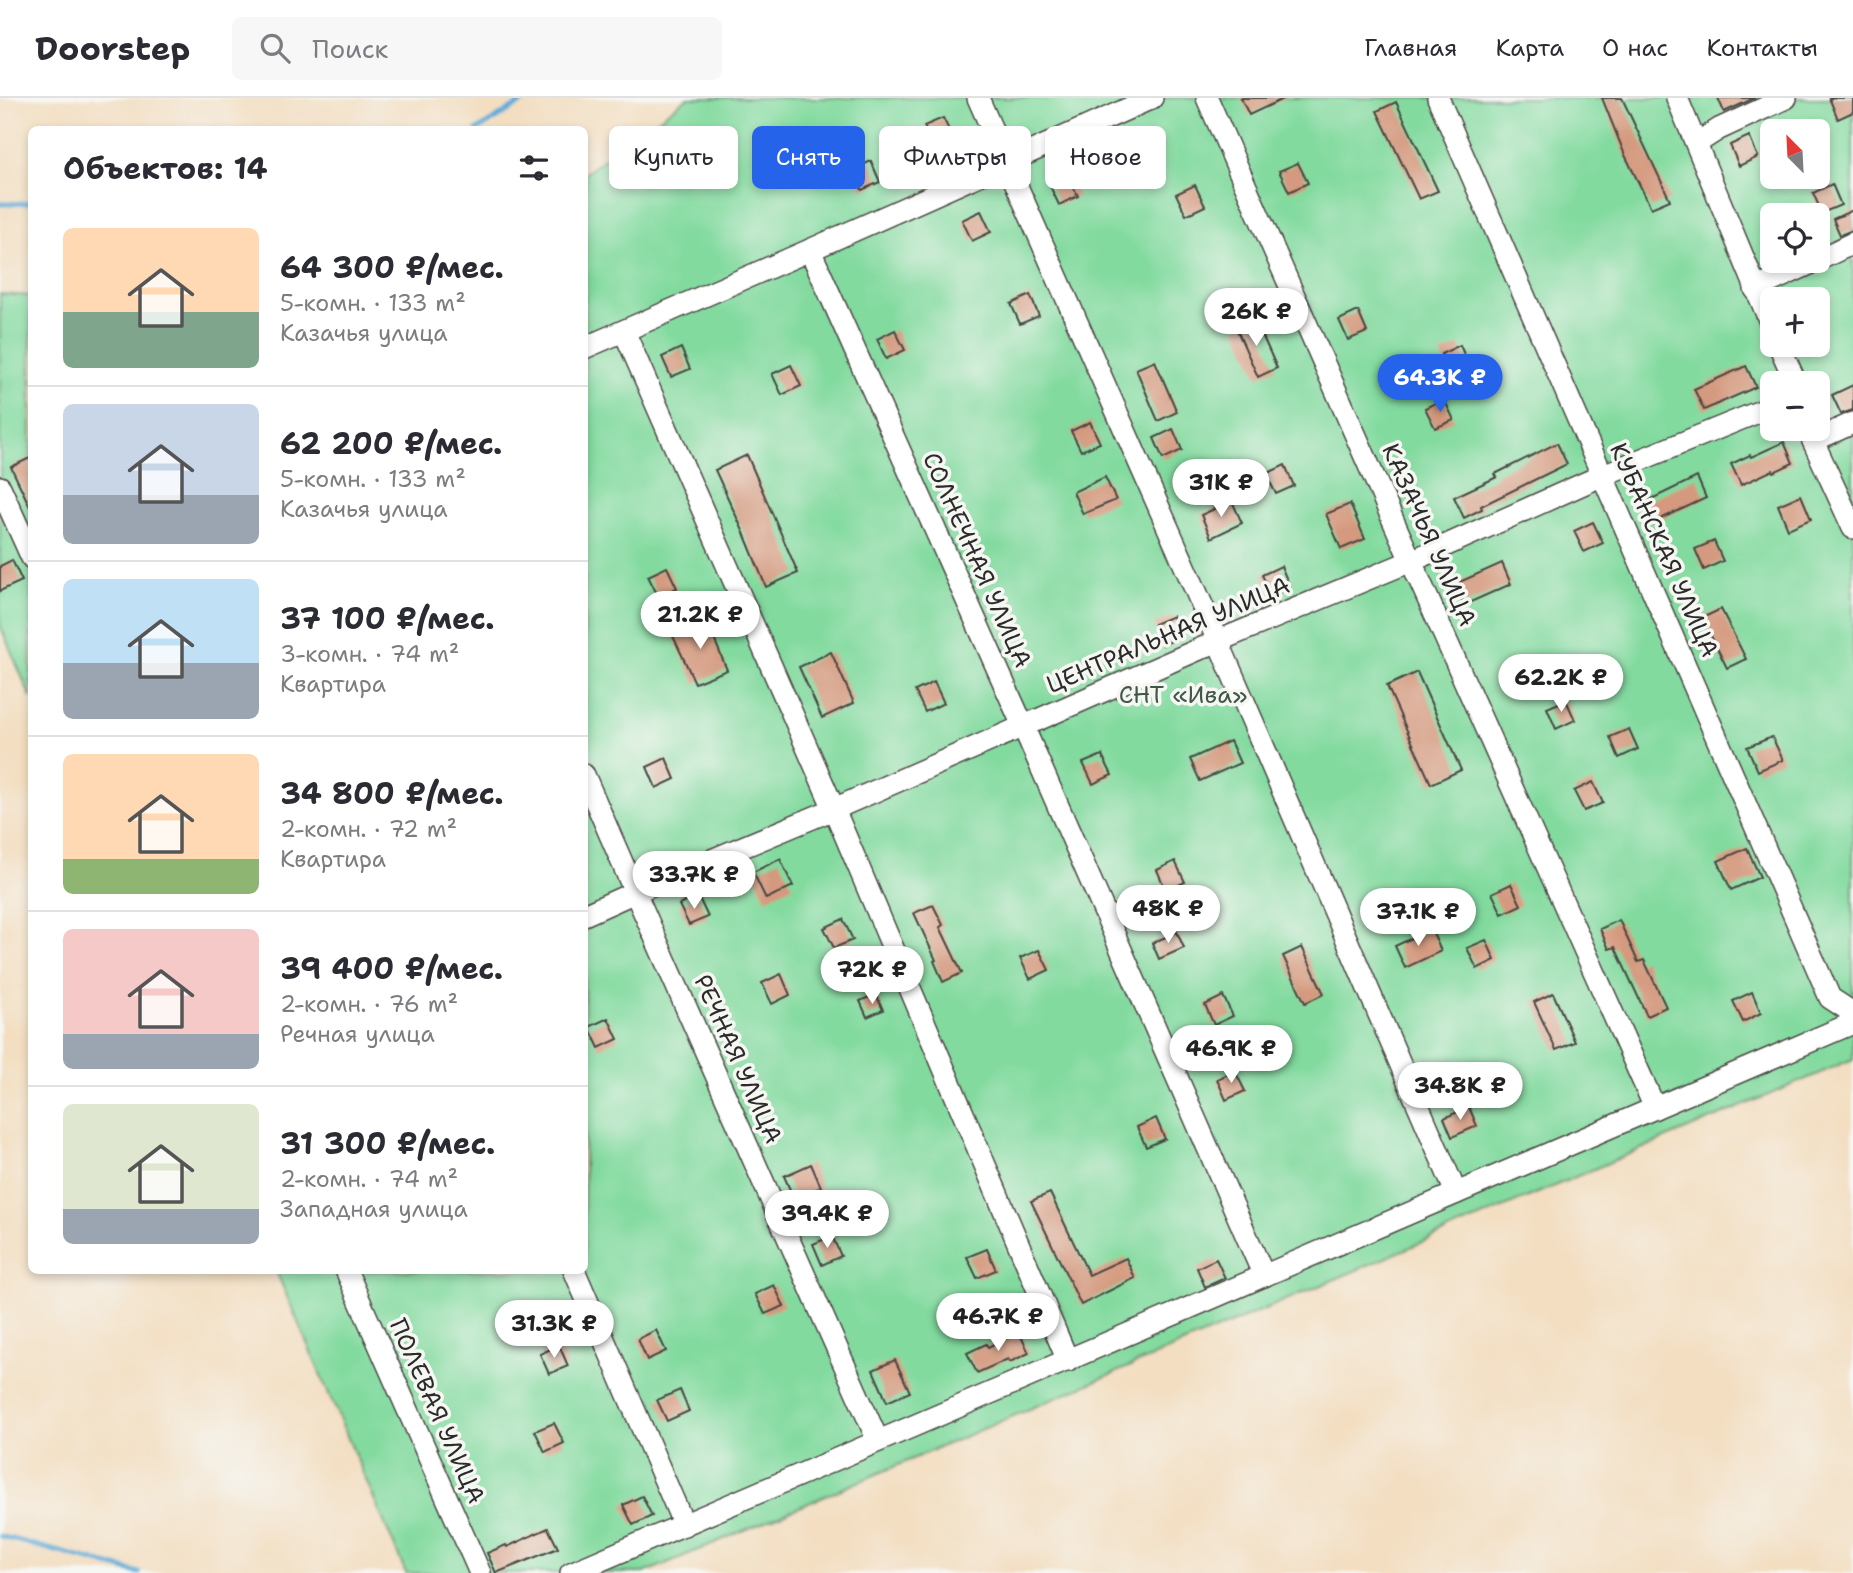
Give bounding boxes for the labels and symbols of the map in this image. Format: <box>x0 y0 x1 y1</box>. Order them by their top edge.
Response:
north arrow <box>1760 119 1830 189</box>
pin: 26K ₽ <box>1207 288 1305 348</box>
pin: 64.3K ₽ <box>1375 354 1505 414</box>
street label: КУБАНСКАЯ УЛИЦА <box>1602 438 1726 662</box>
street label: КАЗАЧЬЯ УЛИЦА <box>1374 439 1484 631</box>
street label: СОЛНЕЧНАЯ УЛИЦА <box>915 447 1039 673</box>
pin: 31K ₽ <box>1172 460 1270 519</box>
street label: ЦЕНТРАЛЬНАЯ УЛИЦА <box>1041 569 1295 701</box>
pin: 21.2K ₽ <box>635 592 765 651</box>
pin: 62.2K ₽ <box>1496 654 1626 714</box>
park label: СНТ «Ива» <box>1119 679 1247 711</box>
pin: 33.7K ₽ <box>629 852 759 911</box>
pin: 48K ₽ <box>1119 886 1217 945</box>
pin: 37.1K ₽ <box>1353 888 1483 948</box>
pin: 72K ₽ <box>823 946 921 1006</box>
street label: РЕЧНАЯ УЛИЦА <box>686 969 790 1149</box>
pin: 46.9K ₽ <box>1166 1026 1296 1085</box>
pin: 34.8K ₽ <box>1395 1062 1525 1122</box>
pin: 39.4K ₽ <box>762 1190 892 1250</box>
pin: 46.7K ₽ <box>933 1294 1063 1353</box>
pin: 31.3K ₽ <box>489 1300 619 1360</box>
street label: ПОЛЕВАЯ УЛИЦА <box>382 1313 492 1509</box>

